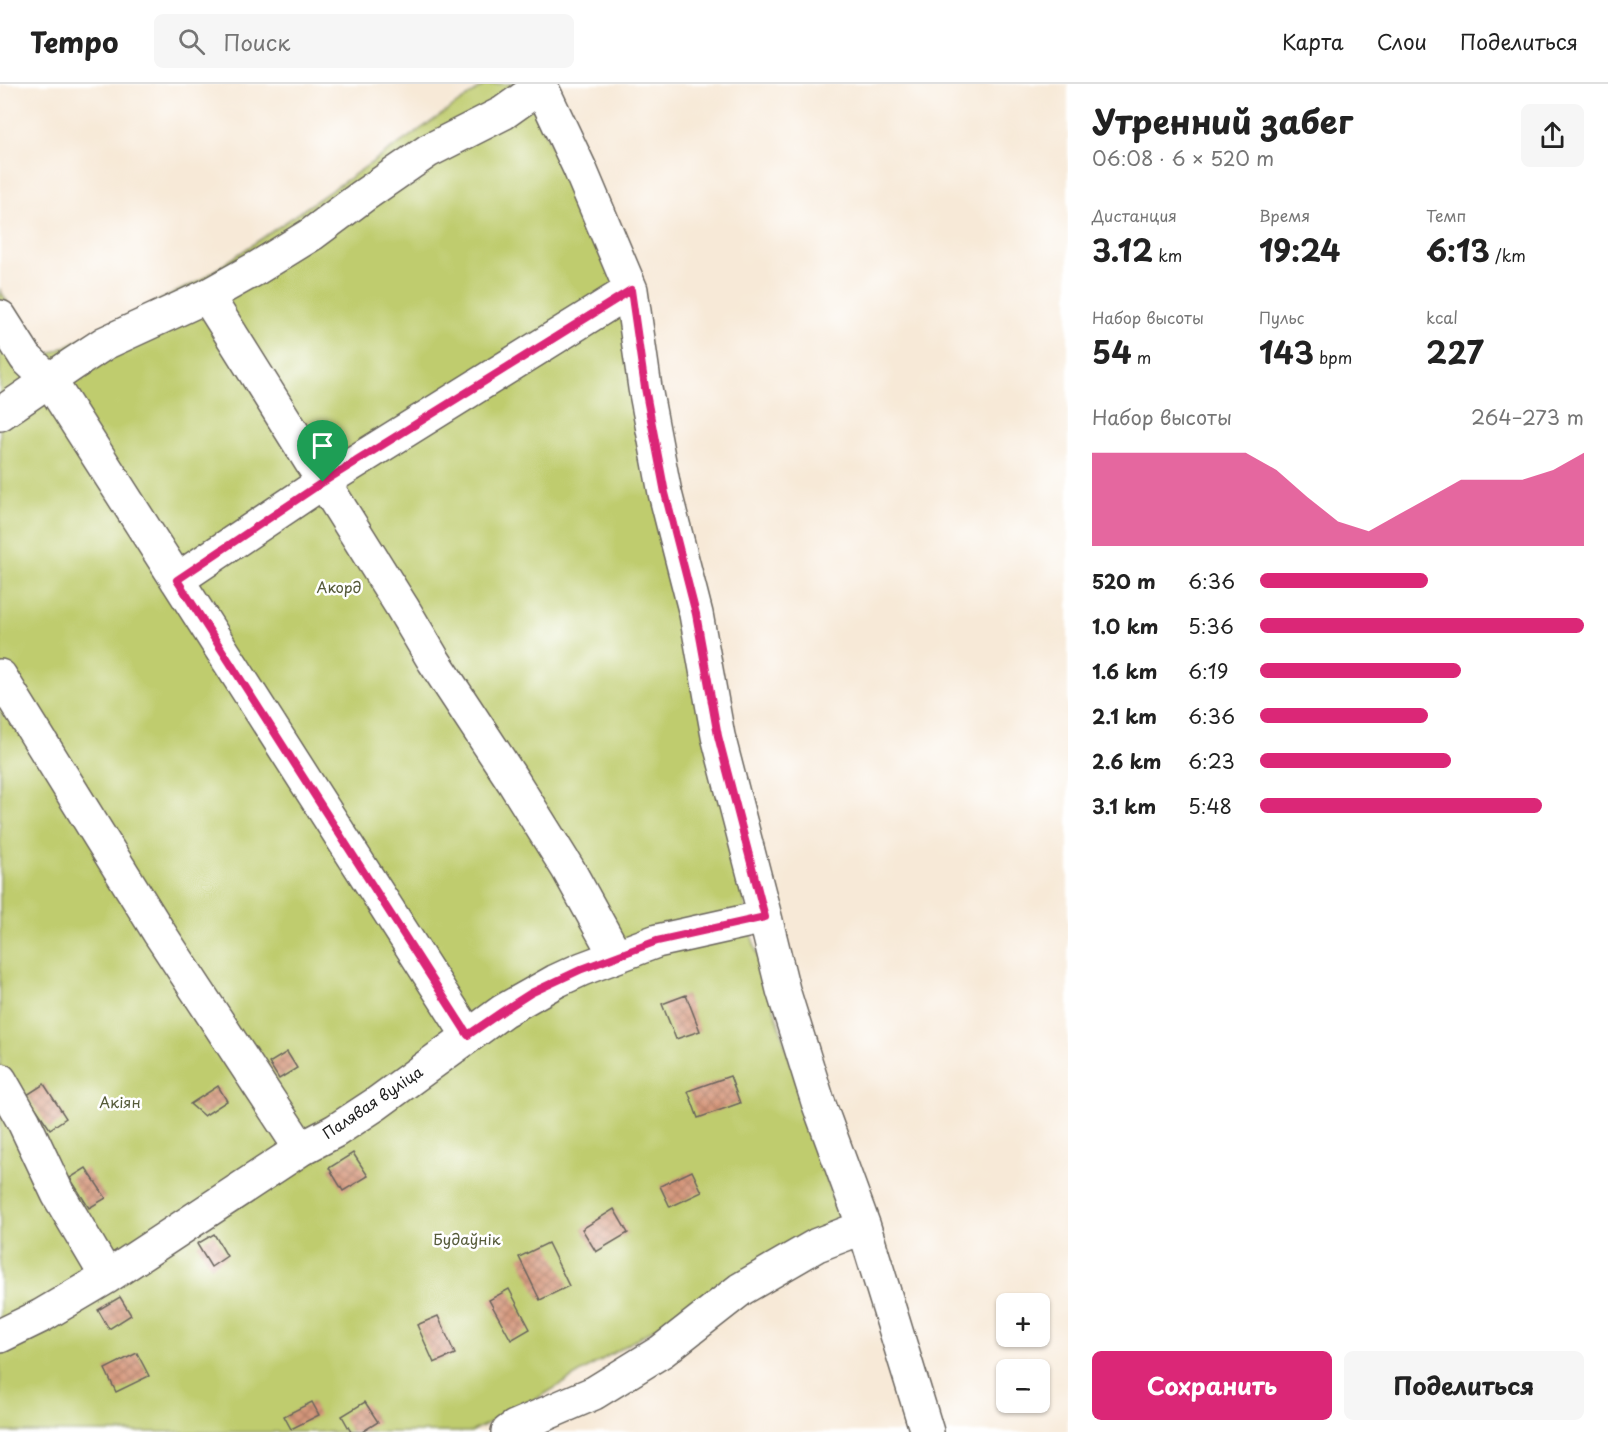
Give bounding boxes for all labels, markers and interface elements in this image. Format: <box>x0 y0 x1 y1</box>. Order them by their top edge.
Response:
search box <box>154 14 574 68</box>
text: Tempo <box>30 20 118 63</box>
icon: search <box>175 25 208 58</box>
text: Поиск <box>223 25 290 58</box>
text: Карта <box>1282 25 1344 57</box>
text: Слои <box>1377 25 1427 57</box>
text: Поделиться <box>1460 25 1578 57</box>
text: Утренний забег <box>1092 95 1353 145</box>
button: share <box>1521 104 1584 167</box>
text: 06:08 · 6 × 520 m <box>1092 143 1274 173</box>
text: Дистанция <box>1092 203 1177 227</box>
text: Время <box>1259 203 1310 227</box>
text: Темп <box>1426 203 1466 227</box>
text: 3.12 <box>1092 227 1153 272</box>
text: 19:24 <box>1259 227 1341 272</box>
text: 6:13 <box>1426 227 1490 272</box>
text: km <box>1153 243 1182 267</box>
text: /km <box>1490 243 1526 267</box>
text: Набор высоты <box>1092 305 1204 329</box>
text: Пульс <box>1259 305 1304 329</box>
text: kcal <box>1426 305 1458 329</box>
text: 54 <box>1092 329 1132 374</box>
text: 143 <box>1259 329 1314 374</box>
text: 227 <box>1426 329 1484 374</box>
text: m <box>1132 345 1151 369</box>
text: bpm <box>1314 345 1352 369</box>
text: Набор высоты <box>1092 402 1232 432</box>
text: 264–273 m <box>1471 402 1584 432</box>
pin <box>297 420 348 482</box>
icon: arrive <box>306 429 339 462</box>
text: 520 m <box>1092 566 1156 596</box>
text: 6:36 <box>1188 566 1235 596</box>
park label: Акорд <box>317 575 361 598</box>
text: 1.0 km <box>1092 611 1159 641</box>
text: 5:36 <box>1188 611 1234 641</box>
text: 1.6 km <box>1092 656 1157 686</box>
text: 6:19 <box>1188 656 1228 686</box>
text: 2.1 km <box>1092 701 1157 731</box>
text: 6:36 <box>1188 701 1235 731</box>
text: 2.6 km <box>1092 746 1161 776</box>
text: 6:23 <box>1188 746 1235 776</box>
text: 3.1 km <box>1092 791 1156 821</box>
text: 5:48 <box>1188 791 1232 821</box>
street label: Палявая вуліца <box>317 1059 428 1144</box>
park label: Акіян <box>99 1090 141 1113</box>
park label: Будаўнік <box>433 1227 501 1250</box>
map controls <box>996 1293 1050 1413</box>
button: + <box>996 1293 1050 1347</box>
button: Сохранить <box>1092 1351 1332 1420</box>
button: Поделиться <box>1344 1351 1584 1420</box>
button: − <box>996 1359 1050 1413</box>

